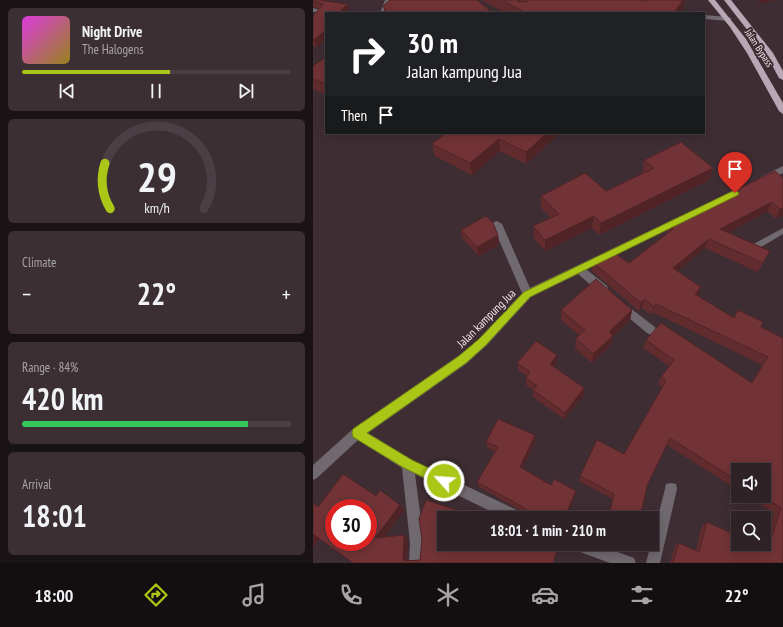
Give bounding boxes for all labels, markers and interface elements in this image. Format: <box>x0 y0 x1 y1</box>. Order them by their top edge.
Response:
text: Night Drive <box>82 22 142 41</box>
text: 30 m <box>407 24 458 61</box>
street label: Jalan Bypass <box>741 26 776 70</box>
icon: right <box>341 28 393 80</box>
text: The Halogens <box>82 41 144 58</box>
text: Jalan kampung Jua <box>407 60 522 83</box>
icon: previous <box>56 80 78 102</box>
icon: pause <box>145 80 167 102</box>
icon: next <box>235 80 257 102</box>
icon: arrive <box>375 104 397 126</box>
text: Then <box>341 106 367 125</box>
text: 29 <box>137 150 176 203</box>
pin <box>718 152 752 193</box>
icon: arrive <box>724 158 746 180</box>
text: km/h <box>144 197 169 216</box>
text: Climate <box>22 254 56 271</box>
text: 22° <box>137 274 176 313</box>
text: − <box>22 280 31 308</box>
text: + <box>282 280 291 308</box>
street label: Jalan kampung Jua <box>453 285 519 351</box>
text: Range · 84% <box>22 359 78 376</box>
text: 420 km <box>22 379 103 418</box>
position arrow <box>423 460 465 502</box>
map controls <box>731 463 771 551</box>
button: sound <box>731 463 771 503</box>
text: Arrival <box>22 476 51 493</box>
text: 18:01 <box>22 496 87 535</box>
speed limit sign: 30 <box>325 499 377 551</box>
button: search <box>731 511 771 551</box>
text: 18:01 · 1 min · 210 m <box>490 521 606 540</box>
icon: directions <box>142 581 170 609</box>
icon: music <box>240 581 268 609</box>
icon: phone <box>337 581 365 609</box>
icon: climate <box>434 581 462 609</box>
icon: car <box>531 581 559 609</box>
icon: filters <box>628 581 656 609</box>
text: 18:00 <box>35 584 73 607</box>
text: 22° <box>725 584 748 607</box>

